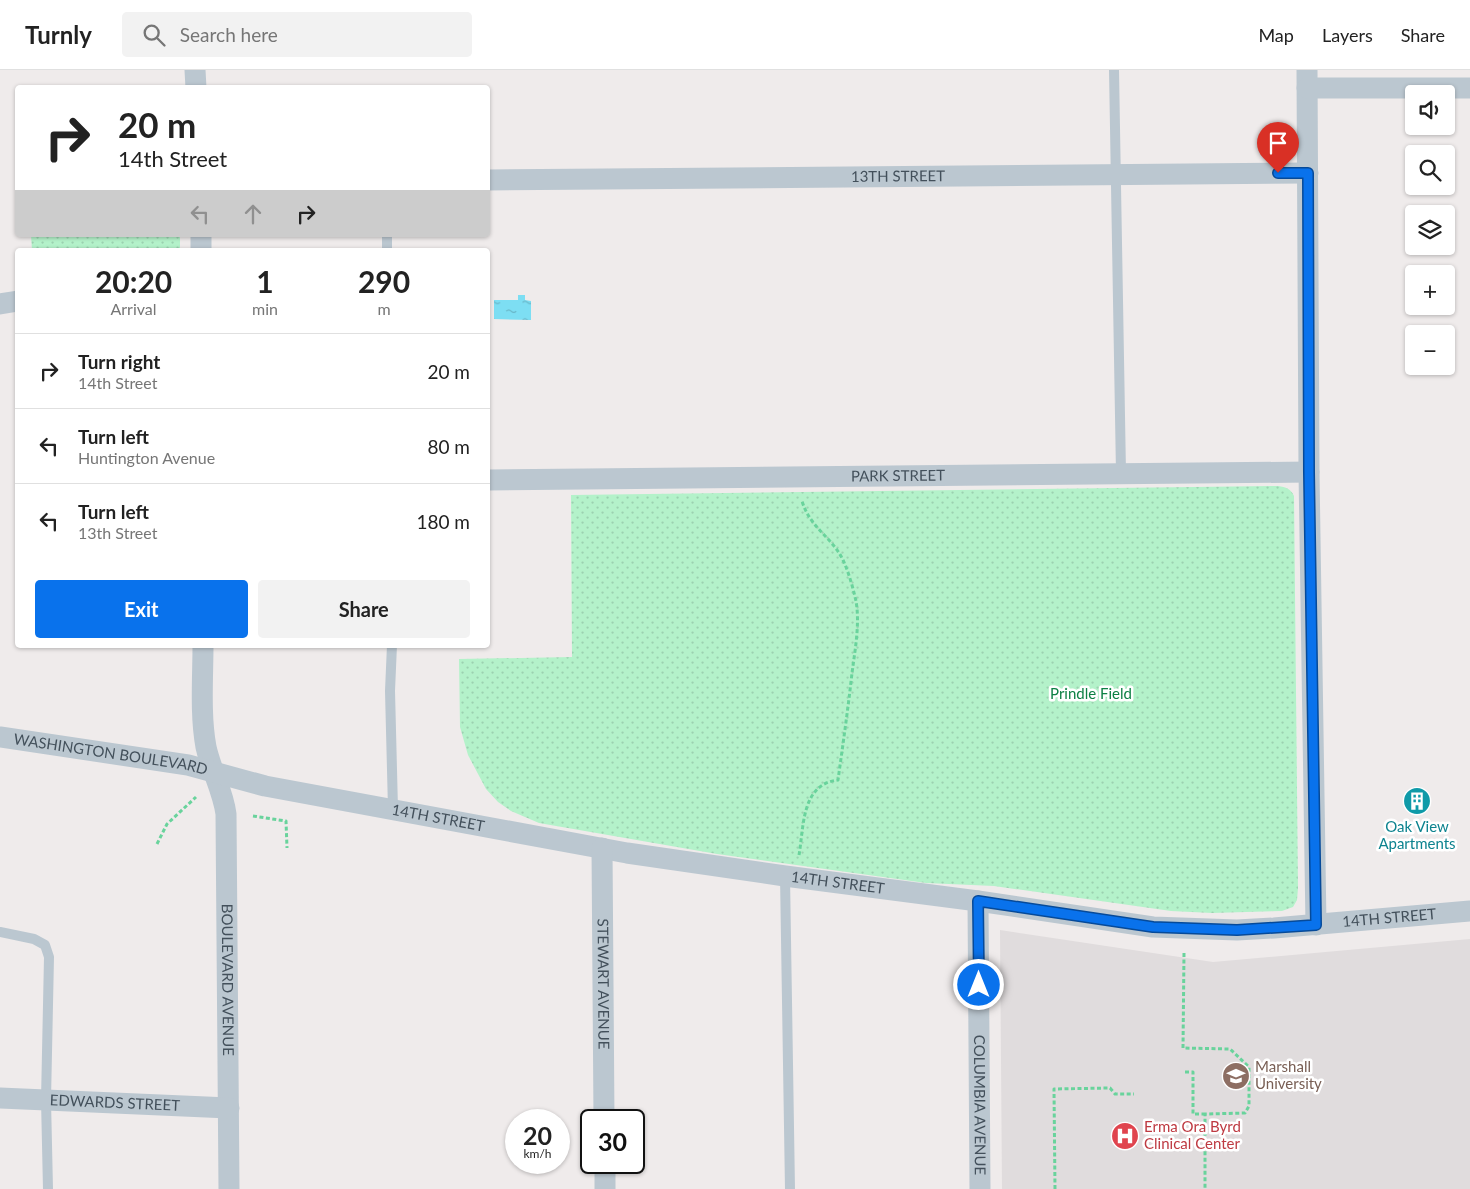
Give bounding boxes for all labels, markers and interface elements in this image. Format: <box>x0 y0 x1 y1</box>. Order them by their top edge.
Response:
search box <box>122 12 472 57</box>
text: Turnly <box>25 20 92 49</box>
icon: search <box>140 21 168 49</box>
text: Search here <box>180 23 278 46</box>
text: Map <box>1258 24 1294 46</box>
text: Layers <box>1322 24 1373 46</box>
text: Share <box>1401 24 1445 46</box>
map controls <box>1405 85 1455 375</box>
button: sound <box>1405 85 1455 135</box>
text: 20 m <box>118 103 196 145</box>
icon: right <box>35 105 100 170</box>
pin <box>1257 122 1299 173</box>
icon: arrive <box>1264 129 1292 157</box>
text: 14th Street <box>118 145 227 172</box>
button: search <box>1405 145 1455 195</box>
street label: 13TH STREET <box>851 166 945 185</box>
icon: left <box>186 200 214 228</box>
icon: ahead <box>239 200 267 228</box>
icon: right <box>292 200 320 228</box>
button: layers <box>1405 205 1455 255</box>
text: 20:20 <box>95 263 172 299</box>
text: 1 <box>256 263 274 299</box>
text: 290 <box>358 263 410 299</box>
button: + <box>1405 265 1455 315</box>
text: Arrival <box>110 299 157 318</box>
text: min <box>252 299 278 318</box>
text: m <box>377 299 391 318</box>
button: − <box>1405 325 1455 375</box>
text: Turn right <box>78 350 160 373</box>
icon: right <box>35 357 63 385</box>
text: 20 m <box>427 360 470 383</box>
text: 14th Street <box>78 373 157 392</box>
text: Turn left <box>78 425 149 448</box>
icon: left <box>35 432 63 460</box>
text: 80 m <box>427 435 470 458</box>
text: Huntington Avenue <box>78 448 215 467</box>
street label: PARK STREET <box>851 466 945 484</box>
text: Turn left <box>78 500 149 523</box>
icon: left <box>35 507 63 535</box>
text: 180 m <box>416 510 470 533</box>
text: 13th Street <box>78 523 157 542</box>
button: Exit <box>35 580 248 638</box>
button: Share <box>258 580 470 638</box>
park label: Prindle Field <box>1050 684 1132 702</box>
street label: WASHINGTON BOULEVARD <box>12 729 210 778</box>
building icon: Oak View Apartments <box>1402 786 1432 816</box>
street label: 14TH STREET <box>390 800 486 835</box>
place label: Oak View Apartments <box>1378 817 1456 852</box>
street label: 14TH STREET <box>790 867 886 897</box>
street label: BOULEVARD AVENUE <box>219 904 238 1056</box>
street label: 14TH STREET <box>1341 904 1437 930</box>
street label: STEWART AVENUE <box>595 918 613 1049</box>
position arrow <box>952 958 1004 1010</box>
street label: COLUMBIA AVENUE <box>971 1035 990 1175</box>
place label: Marshall University <box>1255 1057 1322 1092</box>
school or university icon: Marshall University <box>1221 1061 1251 1091</box>
street label: EDWARDS STREET <box>49 1090 181 1114</box>
speed limit sign: 30 <box>580 1109 645 1174</box>
place label: Erma Ora Byrd Clinical Center <box>1144 1117 1241 1152</box>
text: 20 <box>523 1120 552 1150</box>
hospital icon: Erma Ora Byrd Clinical Center <box>1110 1121 1140 1151</box>
text: km/h <box>523 1146 552 1161</box>

